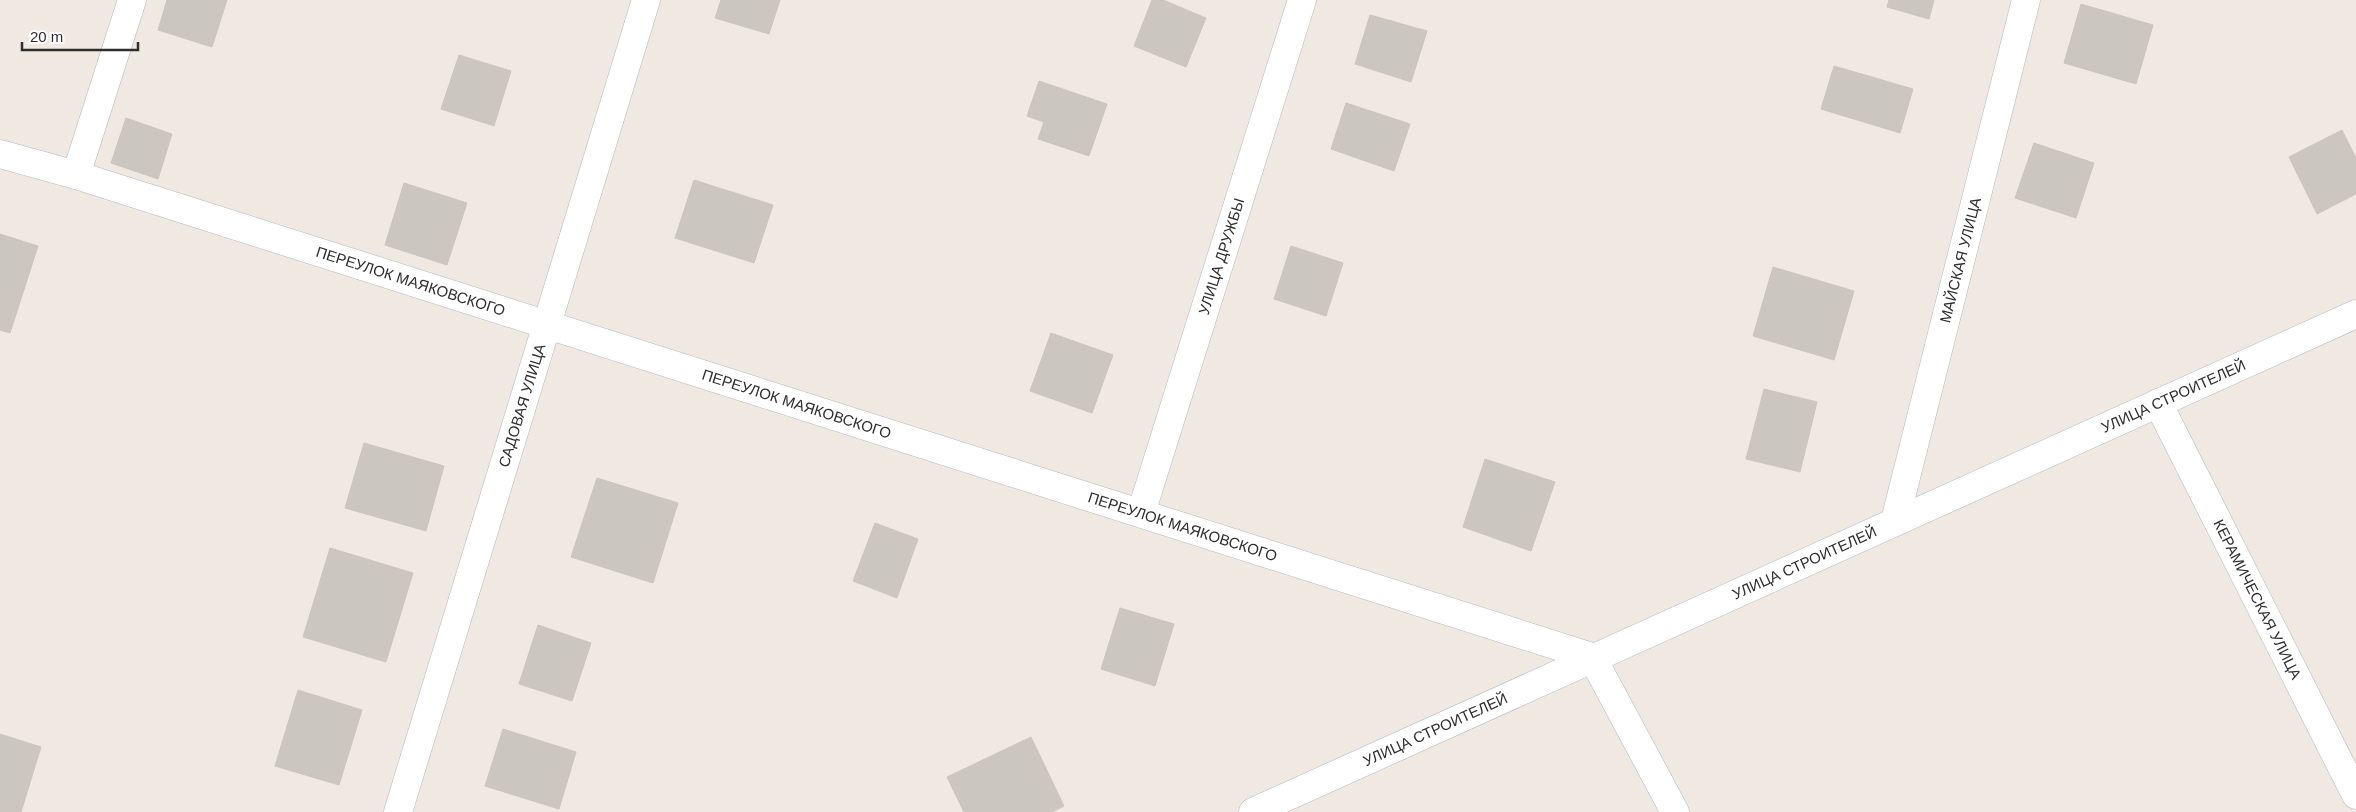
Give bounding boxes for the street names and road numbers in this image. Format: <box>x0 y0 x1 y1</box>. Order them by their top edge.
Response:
street label: УЛИЦА ДРУЖБЫ <box>1195 196 1247 317</box>
street label: МАЙСКАЯ УЛИЦА <box>1936 196 1984 324</box>
street label: ПЕРЕУЛОК МАЯКОВСКОГО <box>314 243 507 319</box>
street label: САДОВАЯ УЛИЦА <box>495 342 549 469</box>
street label: УЛИЦА СТРОИТЕЛЕЙ <box>2099 356 2248 436</box>
street label: ПЕРЕУЛОК МАЯКОВСКОГО <box>700 366 893 442</box>
street label: ПЕРЕУЛОК МАЯКОВСКОГО <box>1086 488 1279 564</box>
street label: КЕРАМИЧЕСКАЯ УЛИЦА <box>2210 517 2305 682</box>
street label: УЛИЦА СТРОИТЕЛЕЙ <box>1729 523 1879 603</box>
street label: УЛИЦА СТРОИТЕЛЕЙ <box>1360 689 1510 769</box>

